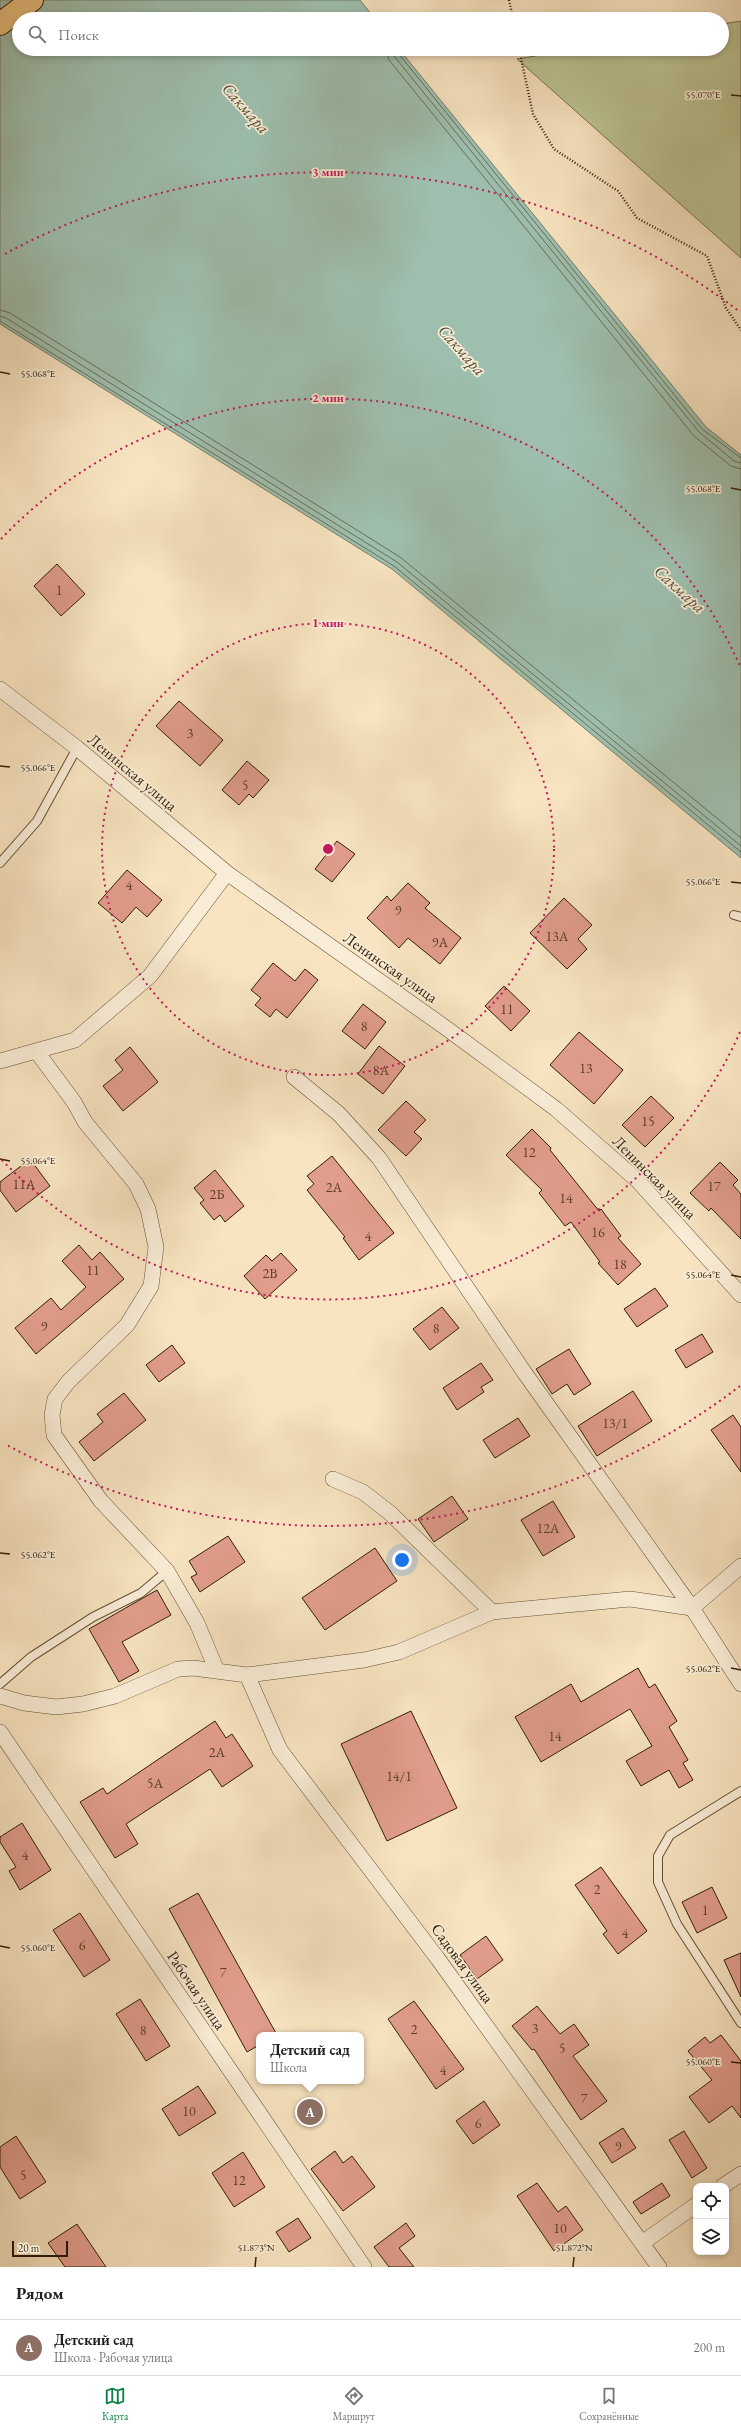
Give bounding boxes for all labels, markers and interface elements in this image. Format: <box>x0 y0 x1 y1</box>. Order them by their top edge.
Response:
search box <box>12 12 729 56</box>
icon: search <box>26 23 48 45</box>
text: Поиск <box>58 25 99 44</box>
water label: Сакмара <box>217 78 275 138</box>
text: 55.070°E <box>686 88 721 101</box>
text: 3 мин <box>312 164 344 180</box>
water label: Сакмара <box>433 320 491 380</box>
text: 55.068°E <box>21 367 56 380</box>
text: 2 мин <box>312 390 344 406</box>
text: 55.068°E <box>686 482 721 495</box>
water label: Сакмара <box>650 560 710 618</box>
house number: 1 <box>56 581 62 599</box>
text: 1 мин <box>312 615 344 631</box>
house number: 3 <box>187 724 194 742</box>
street label: Ленинская улица <box>84 729 182 816</box>
text: 55.066°E <box>21 761 56 774</box>
house number: 5 <box>242 776 248 794</box>
centre of rings <box>321 842 335 856</box>
text: 55.066°E <box>686 875 721 888</box>
house number: 4 <box>126 876 133 894</box>
house number: 9 <box>395 901 402 919</box>
street label: Ленинская улица <box>339 927 443 1008</box>
house number: 13А <box>545 927 569 945</box>
house number: 9А <box>432 933 449 951</box>
house number: 11 <box>500 1000 514 1018</box>
house number: 8 <box>361 1017 368 1035</box>
house number: 13 <box>579 1059 593 1077</box>
house number: 8А <box>373 1061 390 1079</box>
house number: 15 <box>641 1112 655 1130</box>
street label: Ленинская улица <box>608 1131 702 1224</box>
house number: 12 <box>522 1143 536 1161</box>
text: 55.064°E <box>21 1154 56 1167</box>
house number: 11А <box>12 1175 36 1193</box>
house number: 17 <box>707 1177 721 1195</box>
house number: 2А <box>326 1178 343 1196</box>
house number: 2Б <box>210 1185 224 1203</box>
house number: 14 <box>559 1189 573 1207</box>
house number: 16 <box>591 1223 605 1241</box>
house number: 4 <box>365 1227 372 1245</box>
house number: 18 <box>613 1255 627 1273</box>
house number: 11 <box>86 1261 100 1279</box>
house number: 2В <box>263 1264 277 1282</box>
text: 55.064°E <box>686 1268 721 1281</box>
house number: 9 <box>41 1317 48 1335</box>
house number: 8 <box>433 1319 440 1337</box>
house number: 13/1 <box>602 1414 628 1432</box>
house number: 12А <box>536 1519 560 1537</box>
text: 55.062°E <box>21 1548 56 1561</box>
your location <box>392 1550 412 1570</box>
text: 55.062°E <box>686 1662 721 1675</box>
house number: 14 <box>548 1727 562 1745</box>
house number: 2А <box>209 1743 226 1761</box>
house number: 14/1 <box>386 1767 412 1785</box>
house number: 5А <box>147 1774 164 1792</box>
house number: 4 <box>22 1846 29 1864</box>
house number: 2 <box>594 1880 601 1898</box>
house number: 1 <box>702 1901 708 1919</box>
street label: Садовая улица <box>427 1919 499 2008</box>
house number: 4 <box>622 1924 629 1942</box>
house number: 6 <box>79 1936 86 1954</box>
text: 55.060°E <box>21 1941 56 1954</box>
street label: Рабочая улица <box>162 1947 231 2034</box>
house number: 7 <box>220 1963 227 1981</box>
house number: 3 <box>532 2019 539 2037</box>
house number: 2 <box>411 2020 418 2038</box>
house number: 8 <box>140 2021 147 2039</box>
popup <box>256 2032 364 2084</box>
house number: 5 <box>559 2039 565 2057</box>
text: Детский сад <box>270 2040 350 2059</box>
text: 55.060°E <box>686 2055 721 2068</box>
text: Школа <box>270 2059 307 2076</box>
house number: 4 <box>440 2061 447 2079</box>
house number: 7 <box>581 2089 588 2107</box>
pin: A <box>297 2097 323 2127</box>
house number: 10 <box>182 2102 196 2120</box>
house number: 6 <box>475 2114 482 2132</box>
house number: 9 <box>615 2137 622 2155</box>
house number: 5 <box>20 2166 26 2184</box>
house number: 12 <box>232 2171 246 2189</box>
map controls <box>693 2183 729 2255</box>
button: locate <box>693 2183 729 2219</box>
house number: 10 <box>553 2219 567 2237</box>
button: layers <box>693 2219 729 2255</box>
scale bar <box>12 2239 68 2258</box>
text: 20 m <box>18 2241 39 2255</box>
text: 51.873°N <box>237 2241 275 2254</box>
text: 51.872°N <box>555 2241 593 2254</box>
text: Рядом <box>16 2282 64 2304</box>
text: Детский сад <box>54 2330 134 2349</box>
text: A <box>24 2339 34 2356</box>
text: 200 m <box>694 2339 725 2356</box>
text: Школа · Рабочая улица <box>54 2349 173 2366</box>
tab: Карта <box>102 2385 128 2423</box>
tab: Маршрут <box>333 2385 375 2423</box>
tab: Сохранённые <box>579 2385 639 2423</box>

